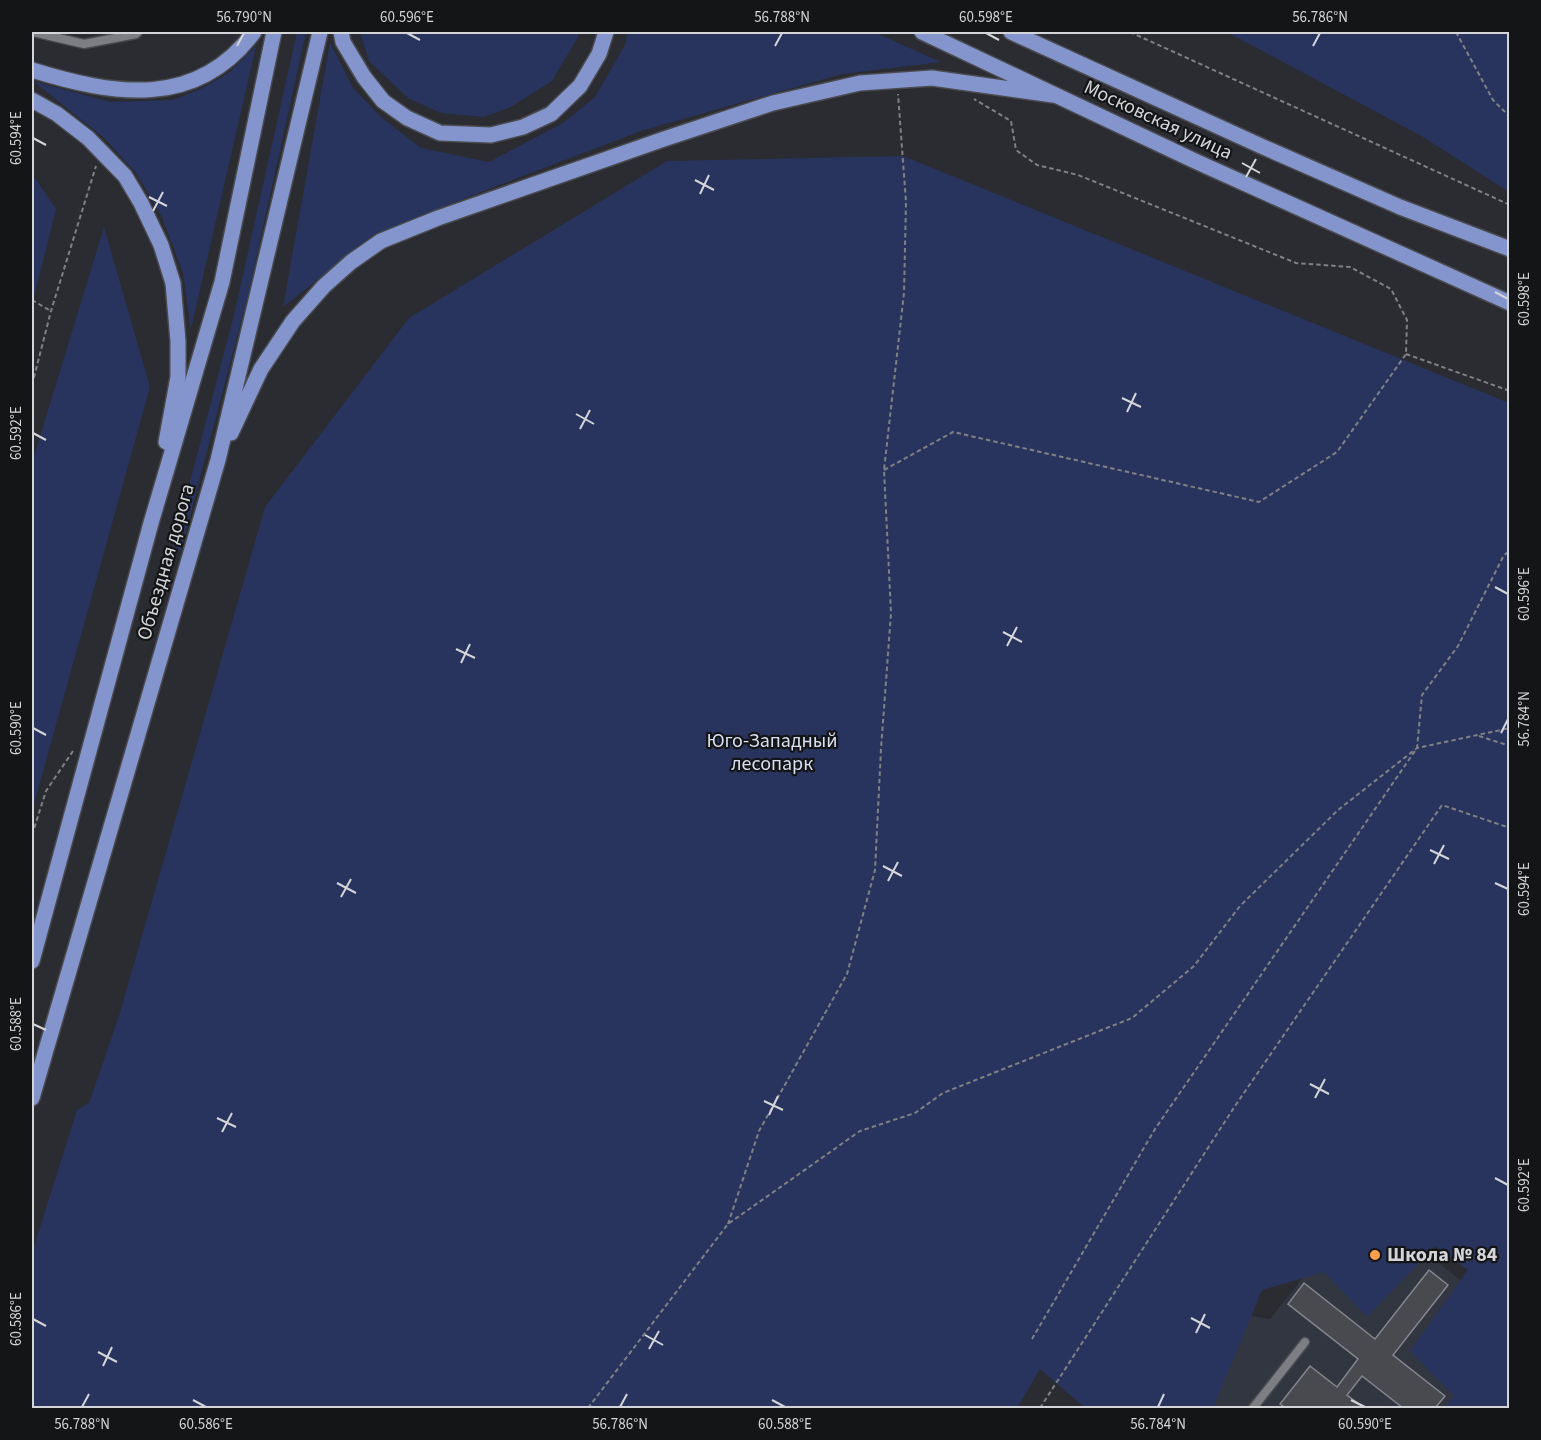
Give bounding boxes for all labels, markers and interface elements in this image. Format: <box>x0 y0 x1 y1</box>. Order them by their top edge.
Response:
text: 56.790°N <box>216 7 272 28</box>
text: 60.596°E <box>380 7 434 28</box>
text: 56.788°N <box>754 7 810 28</box>
text: 60.598°E <box>959 7 1013 28</box>
text: 56.786°N <box>1292 7 1348 28</box>
street label: Московская улица <box>1079 73 1237 167</box>
text: 60.594°E <box>6 111 27 165</box>
text: 60.598°E <box>1514 272 1535 326</box>
text: 60.592°E <box>6 406 27 460</box>
street label: Объездная дорога <box>130 480 202 644</box>
text: 60.596°E <box>1514 567 1535 621</box>
text: 56.784°N <box>1514 691 1535 747</box>
text: 60.590°E <box>6 701 27 755</box>
park label: Юго-Западный лесопарк <box>706 727 838 778</box>
text: 60.594°E <box>1514 862 1535 916</box>
text: 60.588°E <box>6 997 27 1051</box>
text: 60.592°E <box>1514 1158 1535 1212</box>
place label: Школа № 84 <box>1387 1241 1498 1269</box>
marker: Школа № 84 <box>1368 1248 1382 1262</box>
text: 60.586°E <box>6 1292 27 1346</box>
text: 56.788°N <box>54 1414 110 1435</box>
text: 60.586°E <box>179 1414 233 1435</box>
text: 56.786°N <box>592 1414 648 1435</box>
text: 60.588°E <box>758 1414 812 1435</box>
text: 56.784°N <box>1130 1414 1186 1435</box>
text: 60.590°E <box>1338 1414 1392 1435</box>

